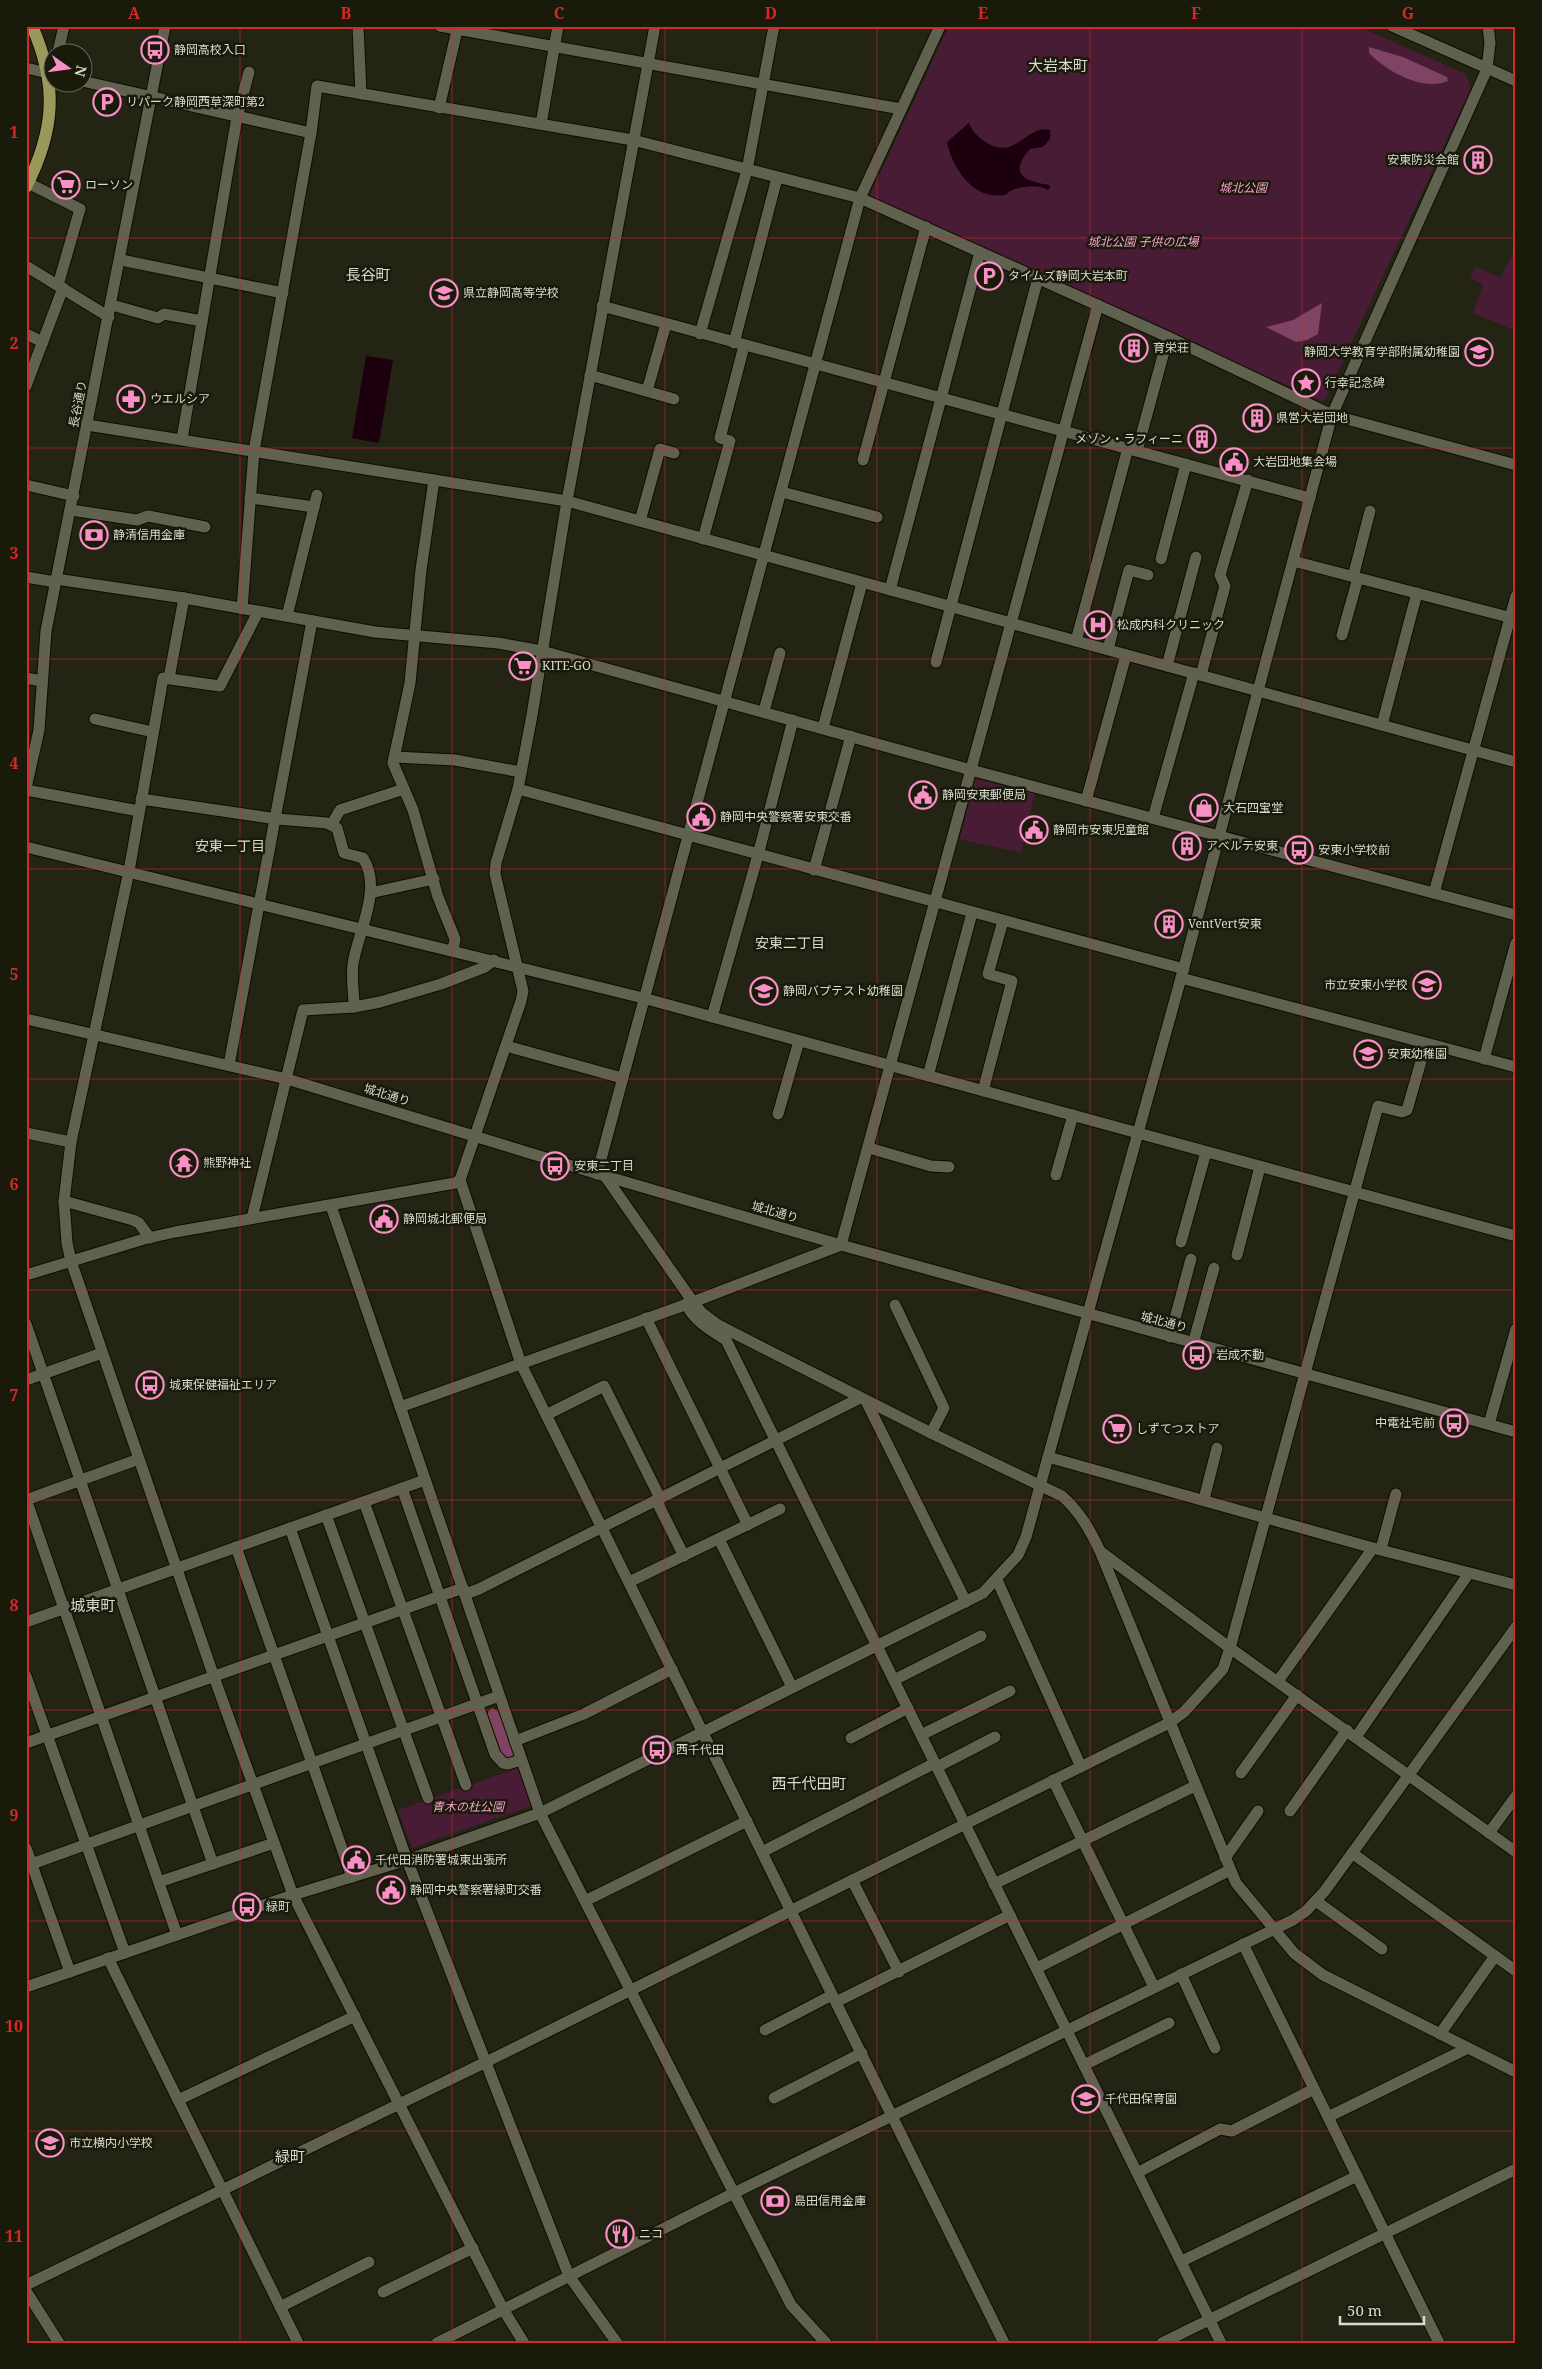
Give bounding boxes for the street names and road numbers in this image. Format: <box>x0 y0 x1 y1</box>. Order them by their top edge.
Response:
street label: 長谷通り <box>65 379 90 429</box>
street label: 城北通り <box>362 1079 413 1110</box>
street label: 城北通り <box>750 1197 801 1226</box>
street label: 城北通り <box>1139 1307 1190 1336</box>

